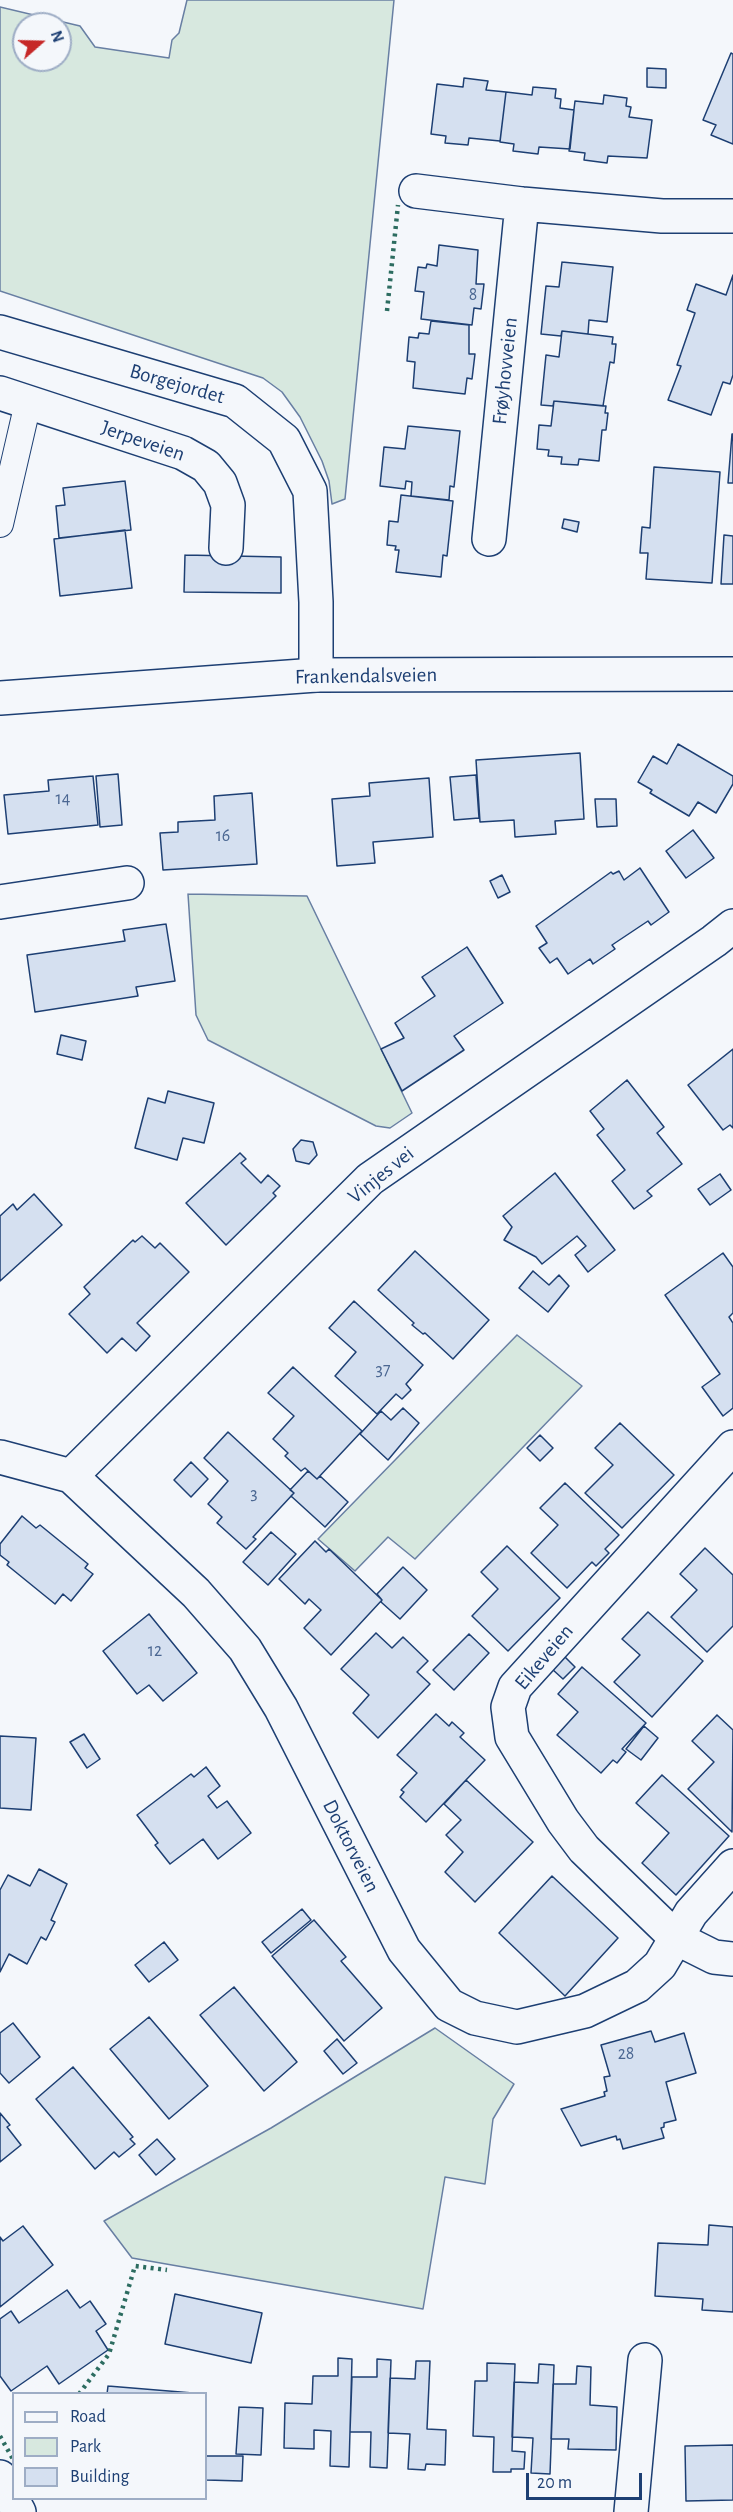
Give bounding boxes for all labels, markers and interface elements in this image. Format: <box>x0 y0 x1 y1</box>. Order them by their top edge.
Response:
north arrow <box>12 12 72 72</box>
text: N <box>48 29 66 44</box>
house number: 8 <box>469 284 477 306</box>
street label: Frøyhovveien <box>487 316 523 426</box>
street label: Borgejordet <box>127 358 227 410</box>
street label: Jerpeveien <box>98 415 188 467</box>
street label: Frankendalsveien <box>295 662 437 690</box>
house number: 14 <box>56 788 70 810</box>
house number: 16 <box>216 825 230 847</box>
street label: Vinjes vei <box>343 1141 419 1209</box>
house number: 37 <box>376 1359 390 1381</box>
house number: 3 <box>250 1483 258 1505</box>
street label: Eikeveien <box>509 1619 579 1695</box>
house number: 12 <box>148 1640 162 1662</box>
street label: Doktorveien <box>317 1795 385 1897</box>
house number: 28 <box>618 2043 634 2065</box>
legend <box>12 2392 207 2500</box>
text: Road <box>70 2408 106 2426</box>
text: Park <box>70 2438 101 2456</box>
scale bar <box>529 2461 644 2499</box>
text: Building <box>70 2468 129 2486</box>
text: 20 m <box>537 2474 572 2492</box>

